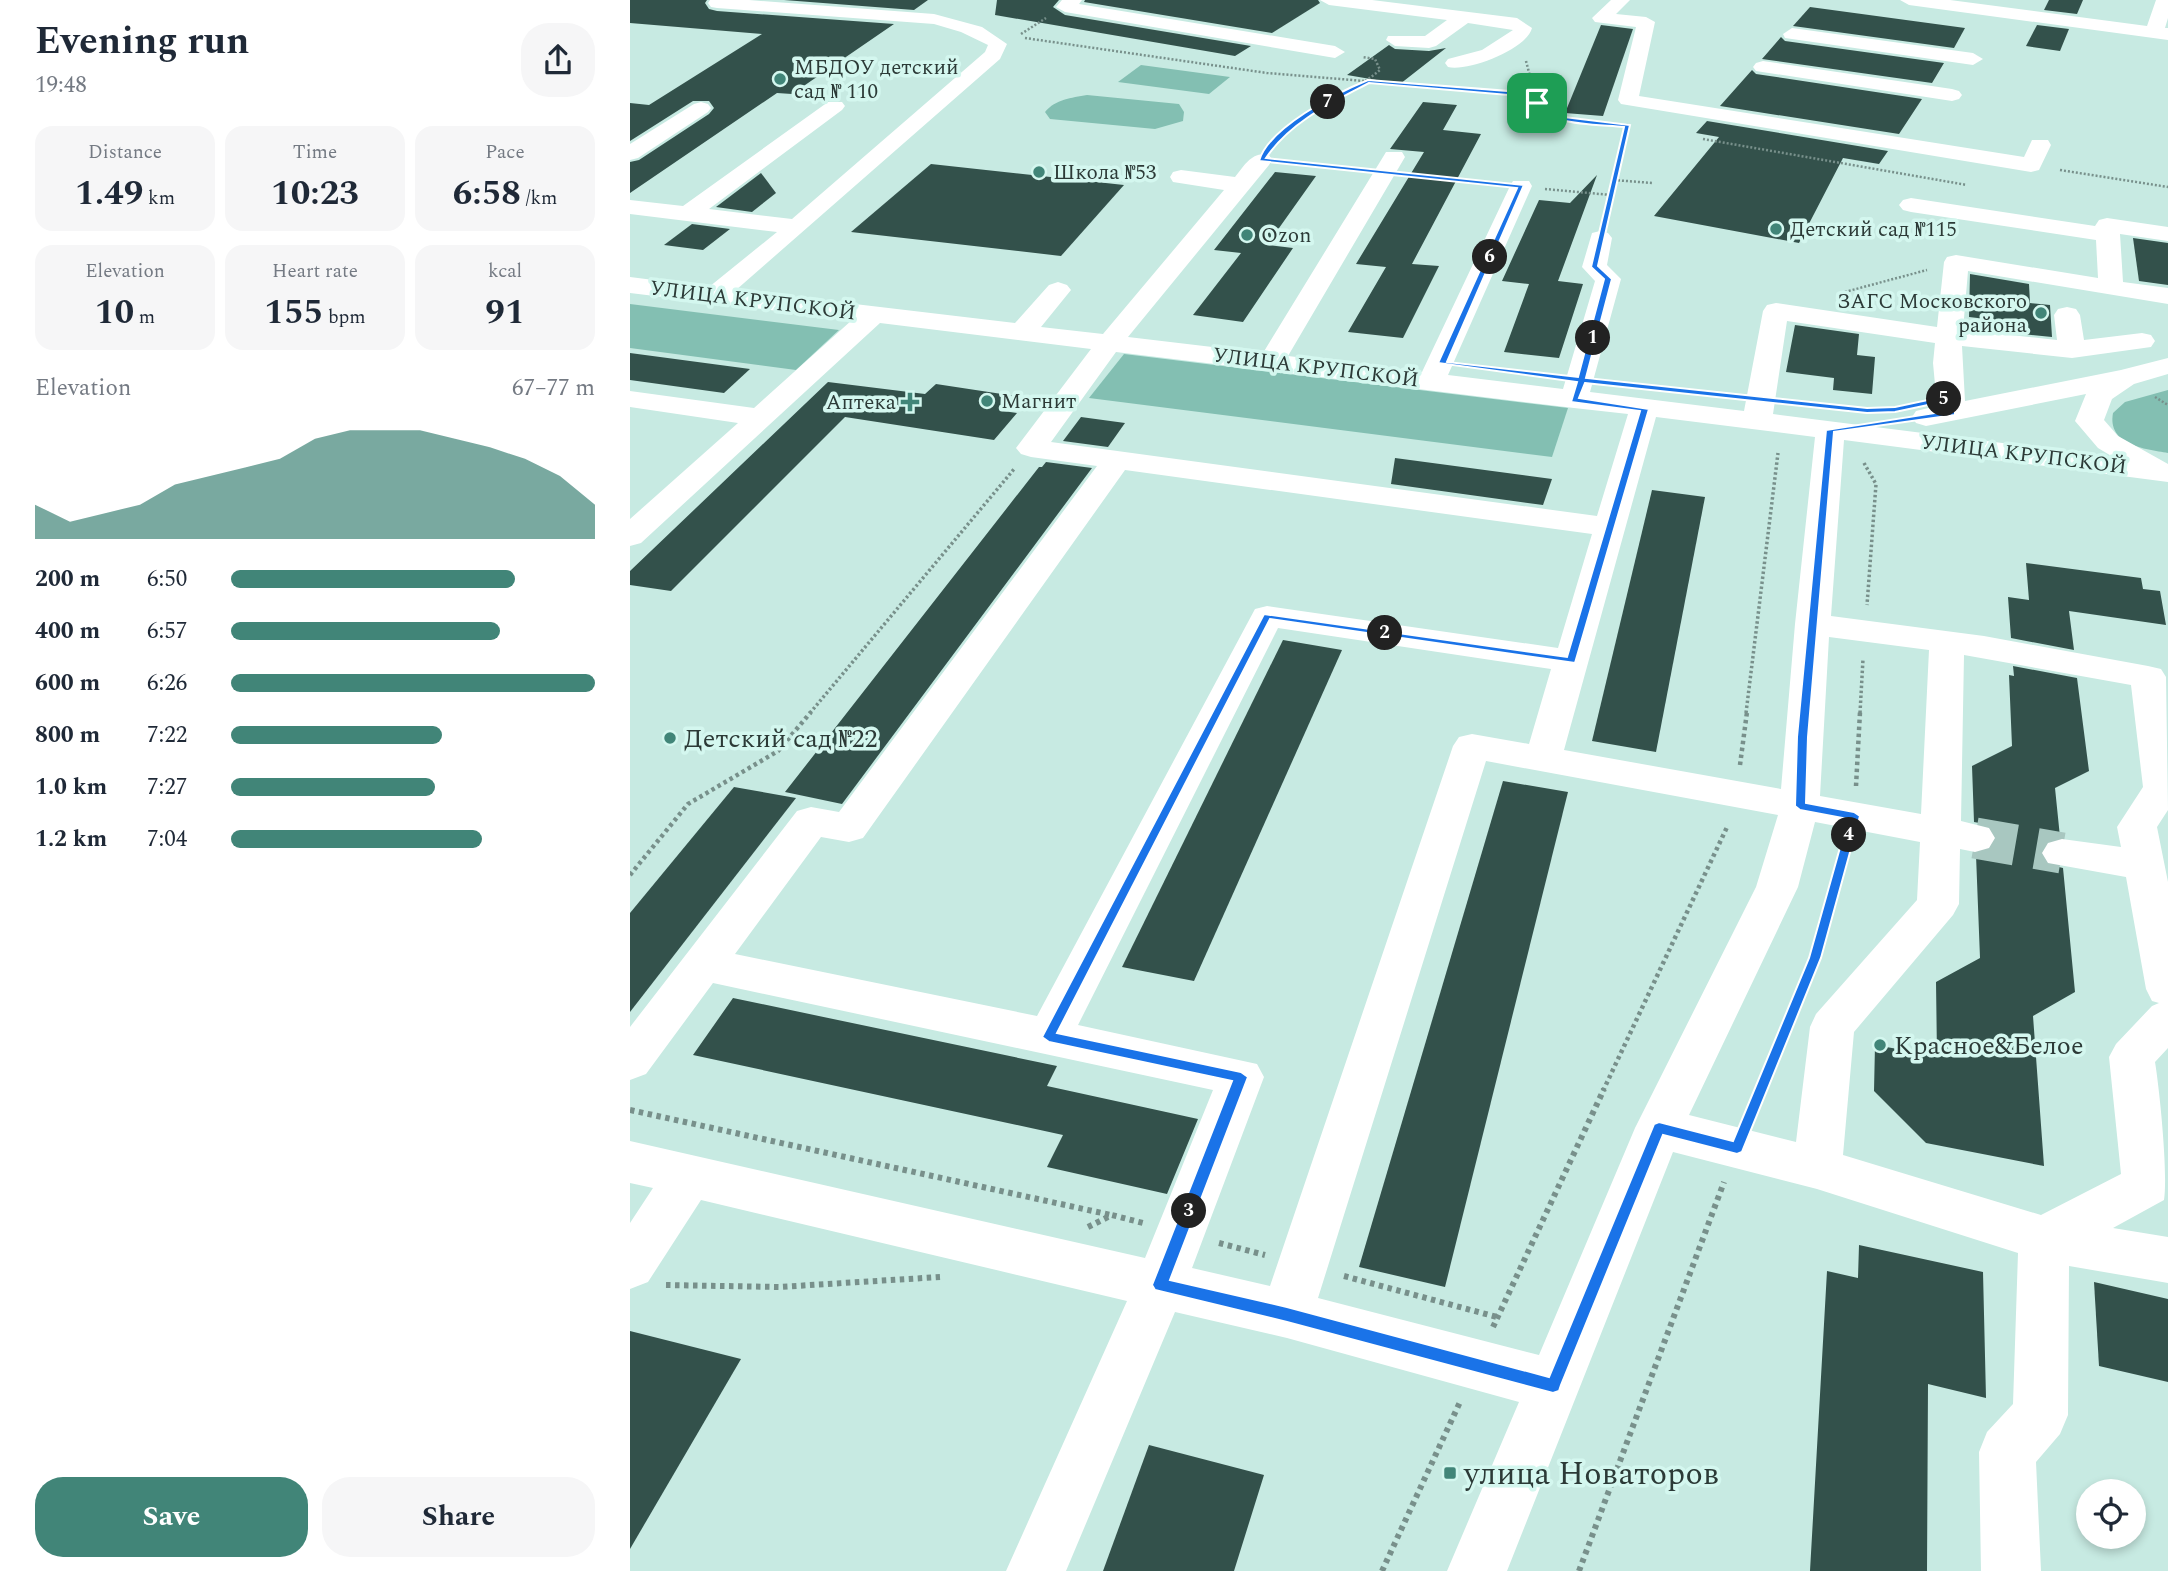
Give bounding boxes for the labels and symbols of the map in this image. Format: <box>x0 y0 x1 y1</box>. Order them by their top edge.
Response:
place label: МБДОУ детский сад № 110 <box>794 52 959 108</box>
marker: МБДОУ детский сад № 110 <box>772 71 788 87</box>
pin <box>1507 73 1567 133</box>
pin: 7 <box>1310 84 1346 119</box>
place label: Школа №53 <box>1053 157 1157 189</box>
marker: Школа №53 <box>1031 164 1047 180</box>
place label: Детский сад №115 <box>1790 214 1957 246</box>
place label: Ozon <box>1261 220 1311 252</box>
marker: Детский сад №115 <box>1768 221 1784 237</box>
marker: Ozon <box>1239 227 1255 243</box>
pin: 6 <box>1472 240 1508 274</box>
street label: УЛИЦА КРУПСКОЙ <box>648 272 858 329</box>
place label: ЗАГС Московского района <box>1837 286 2028 342</box>
marker: ЗАГС Московского района <box>2033 305 2049 321</box>
pin: 1 <box>1576 320 1611 356</box>
street label: УЛИЦА КРУПСКОЙ <box>1211 339 1421 396</box>
pin: 5 <box>1926 382 1962 416</box>
place label: Магнит <box>1001 386 1076 418</box>
place label: Аптека <box>826 387 897 419</box>
marker: Магнит <box>979 393 995 409</box>
marker: Аптека <box>902 394 918 410</box>
street label: УЛИЦА КРУПСКОЙ <box>1919 426 2129 483</box>
pin: 2 <box>1368 616 1402 650</box>
place label: Детский сад №22 <box>684 719 878 759</box>
marker: Детский сад №22 <box>662 730 678 746</box>
pin: 4 <box>1832 818 1866 852</box>
place label: Красное&Белое <box>1894 1026 2084 1066</box>
marker: Красное&Белое <box>1872 1037 1888 1053</box>
pin: 3 <box>1172 1194 1206 1228</box>
place label: улица Новаторов <box>1463 1450 1719 1499</box>
marker: улица Новаторов <box>1442 1465 1458 1481</box>

